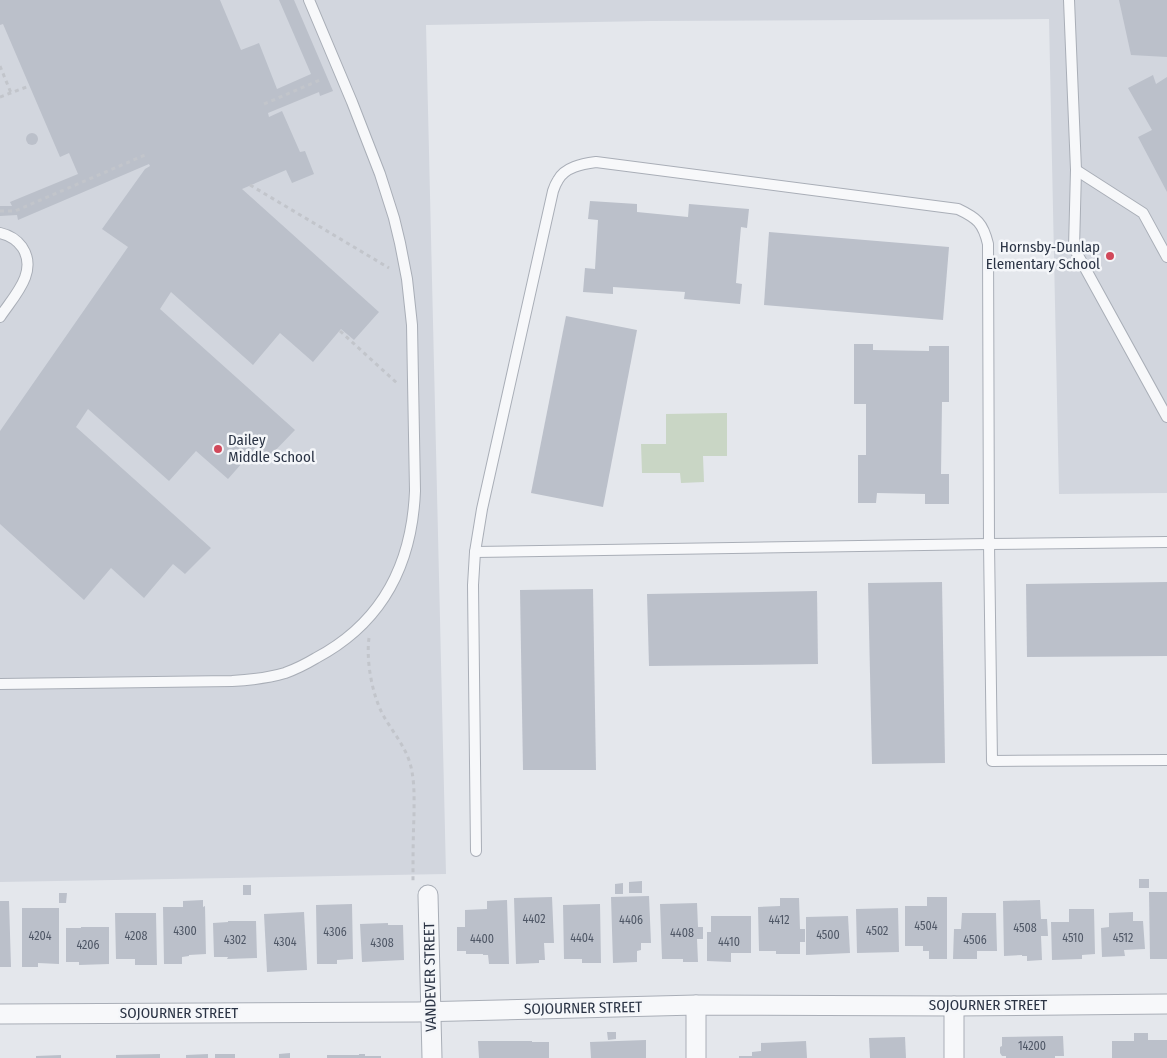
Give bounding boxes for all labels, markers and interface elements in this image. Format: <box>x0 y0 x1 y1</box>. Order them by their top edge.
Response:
place label: Hornsby-Dunlap Elementary School <box>986 238 1100 273</box>
marker: Hornsby-Dunlap Elementary School <box>1104 250 1116 262</box>
place label: Dailey Middle School <box>228 431 315 466</box>
marker: Dailey Middle School <box>212 443 224 455</box>
house number: 4402 <box>522 912 546 926</box>
house number: 4406 <box>619 913 643 927</box>
house number: 4412 <box>769 913 789 927</box>
house number: 4504 <box>914 919 938 933</box>
house number: 4508 <box>1013 921 1037 935</box>
street label: VANDEVER STREET <box>420 922 440 1032</box>
house number: 4300 <box>173 924 197 938</box>
house number: 4502 <box>866 924 888 938</box>
house number: 4306 <box>323 925 347 939</box>
house number: 4408 <box>670 926 694 940</box>
house number: 4500 <box>816 928 840 942</box>
house number: 4204 <box>28 929 52 943</box>
house number: 4208 <box>124 929 148 943</box>
house number: 4404 <box>570 931 594 945</box>
house number: 4510 <box>1062 931 1084 945</box>
house number: 4512 <box>1113 931 1133 945</box>
house number: 4400 <box>470 932 494 946</box>
house number: 4302 <box>224 933 246 947</box>
house number: 4506 <box>963 933 987 947</box>
house number: 4304 <box>273 935 297 949</box>
house number: 4410 <box>718 935 740 949</box>
house number: 4308 <box>370 936 394 950</box>
house number: 4206 <box>76 938 100 952</box>
street label: SOJOURNER STREET <box>929 996 1047 1014</box>
street label: SOJOURNER STREET <box>524 998 642 1018</box>
street label: SOJOURNER STREET <box>120 1004 238 1022</box>
house number: 14200 <box>1018 1039 1046 1053</box>

